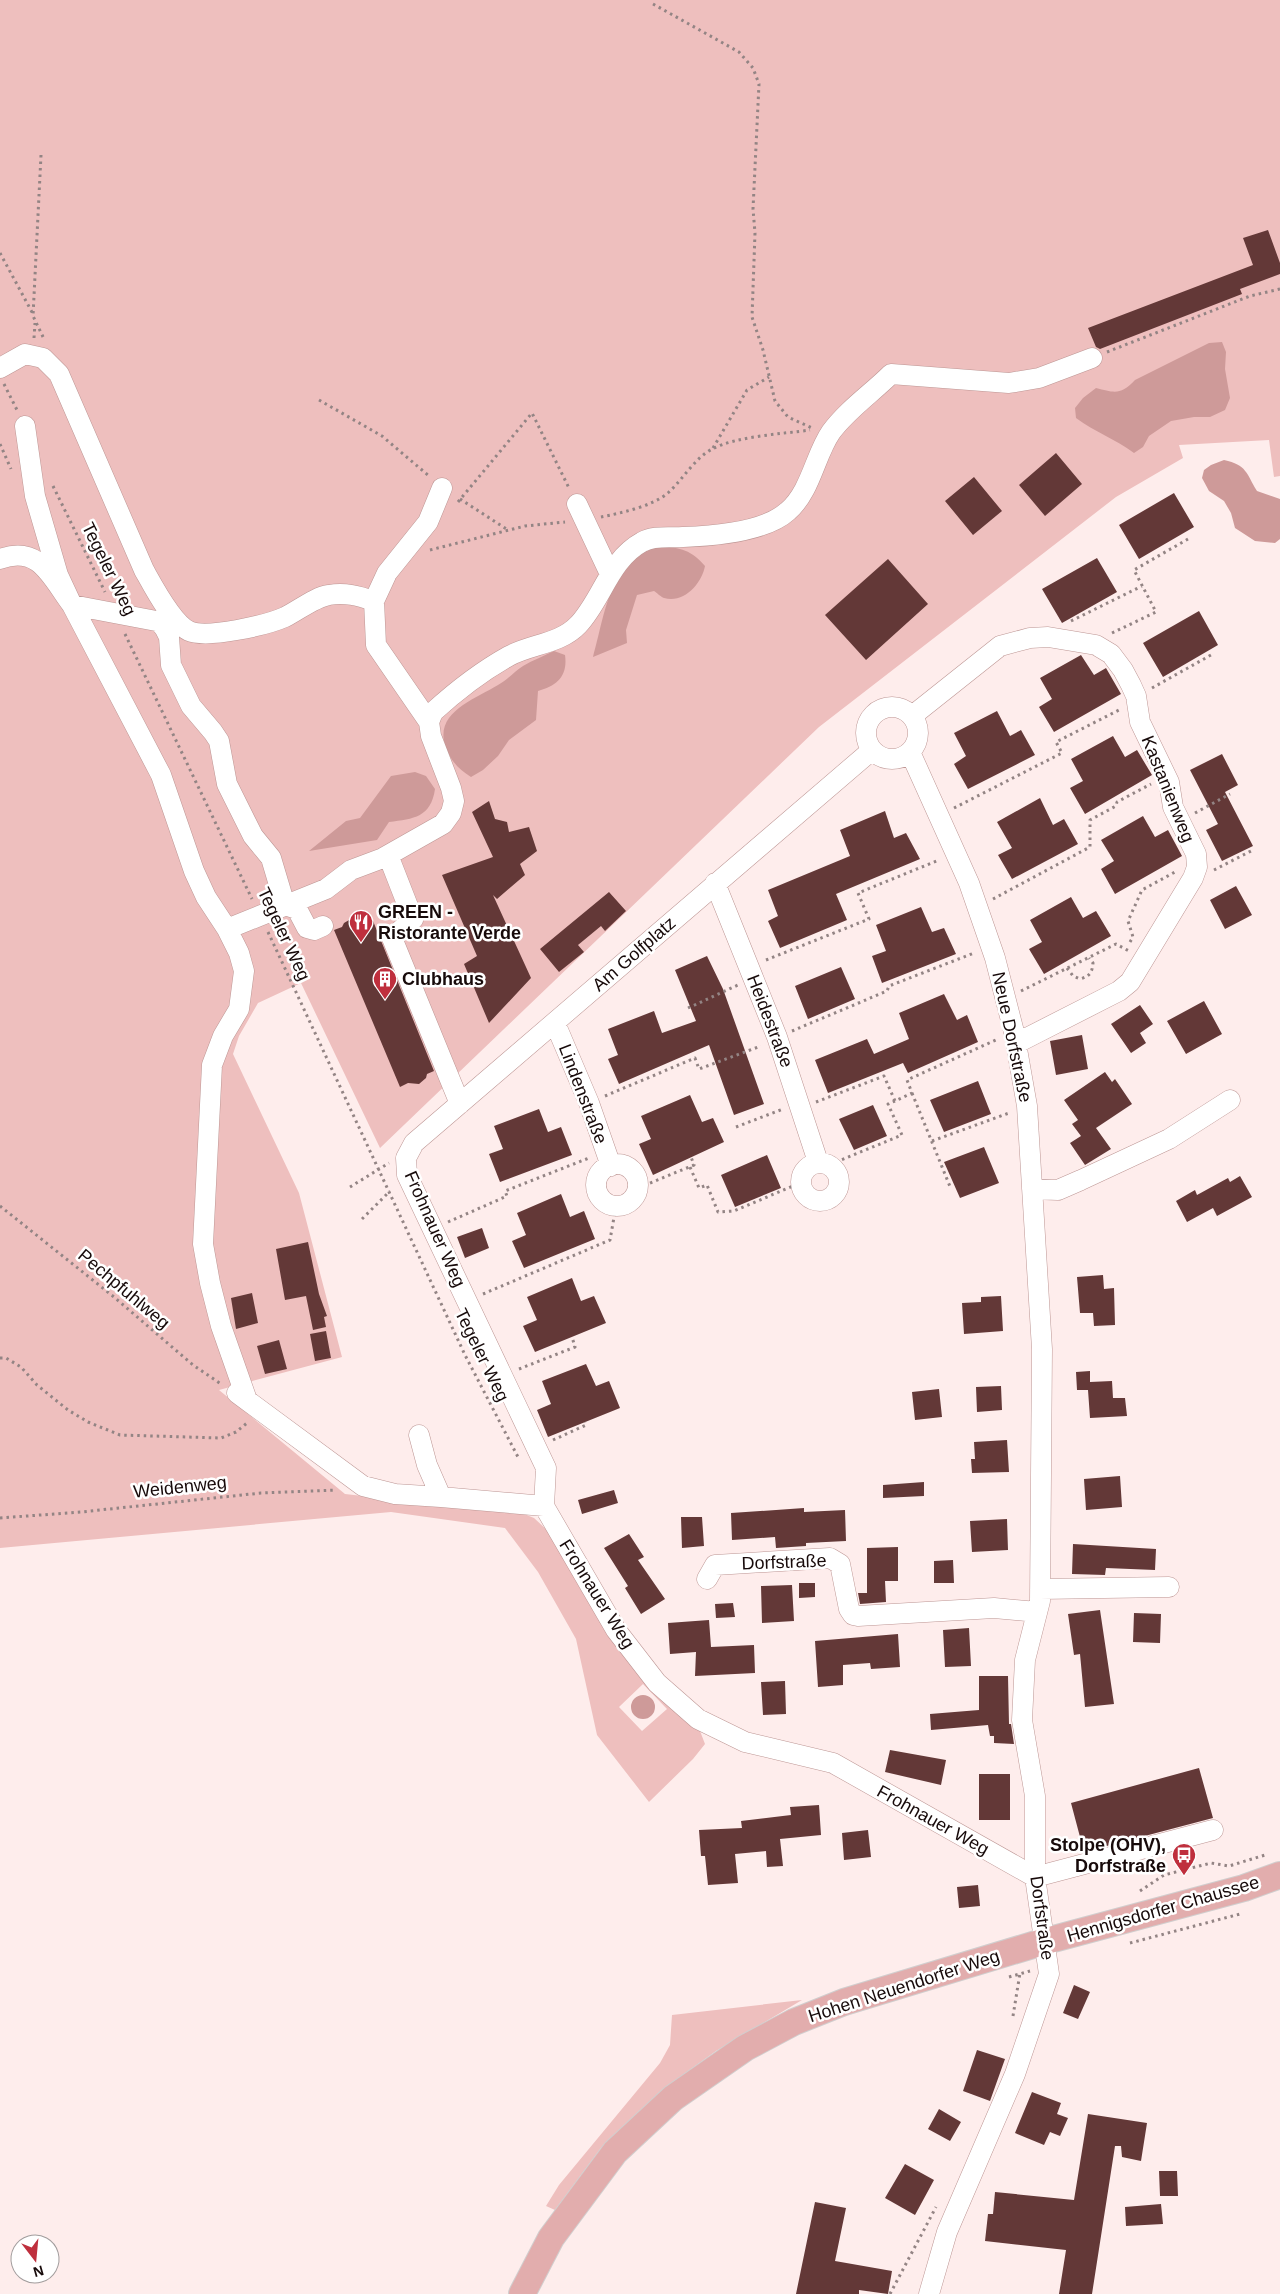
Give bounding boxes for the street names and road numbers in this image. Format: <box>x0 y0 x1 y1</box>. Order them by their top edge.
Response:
street label: Tegeler Weg <box>78 519 140 619</box>
street label: Kastanienweg <box>1138 733 1198 845</box>
street label: Tegeler Weg <box>254 884 314 984</box>
street label: Am Golfplatz <box>589 913 679 995</box>
street label: Neue Dorfstraße <box>988 970 1036 1104</box>
street label: Heidestraße <box>743 972 797 1070</box>
street label: Lindenstraße <box>555 1041 611 1147</box>
street label: Frohnauer Weg <box>400 1168 470 1290</box>
street label: Pechpfuhlweg <box>74 1245 174 1333</box>
street label: Tegeler Weg <box>451 1305 513 1405</box>
street label: Weidenweg <box>132 1472 228 1502</box>
street label: Frohnauer Weg <box>555 1536 639 1652</box>
street label: Dorfstraße <box>741 1551 827 1573</box>
street label: Frohnauer Weg <box>874 1781 992 1859</box>
street label: Hennigsdorfer Chaussee <box>1065 1872 1261 1946</box>
street label: Dorfstraße <box>1026 1875 1058 1961</box>
street label: Hohen Neuendorfer Weg <box>806 1946 1002 2026</box>

